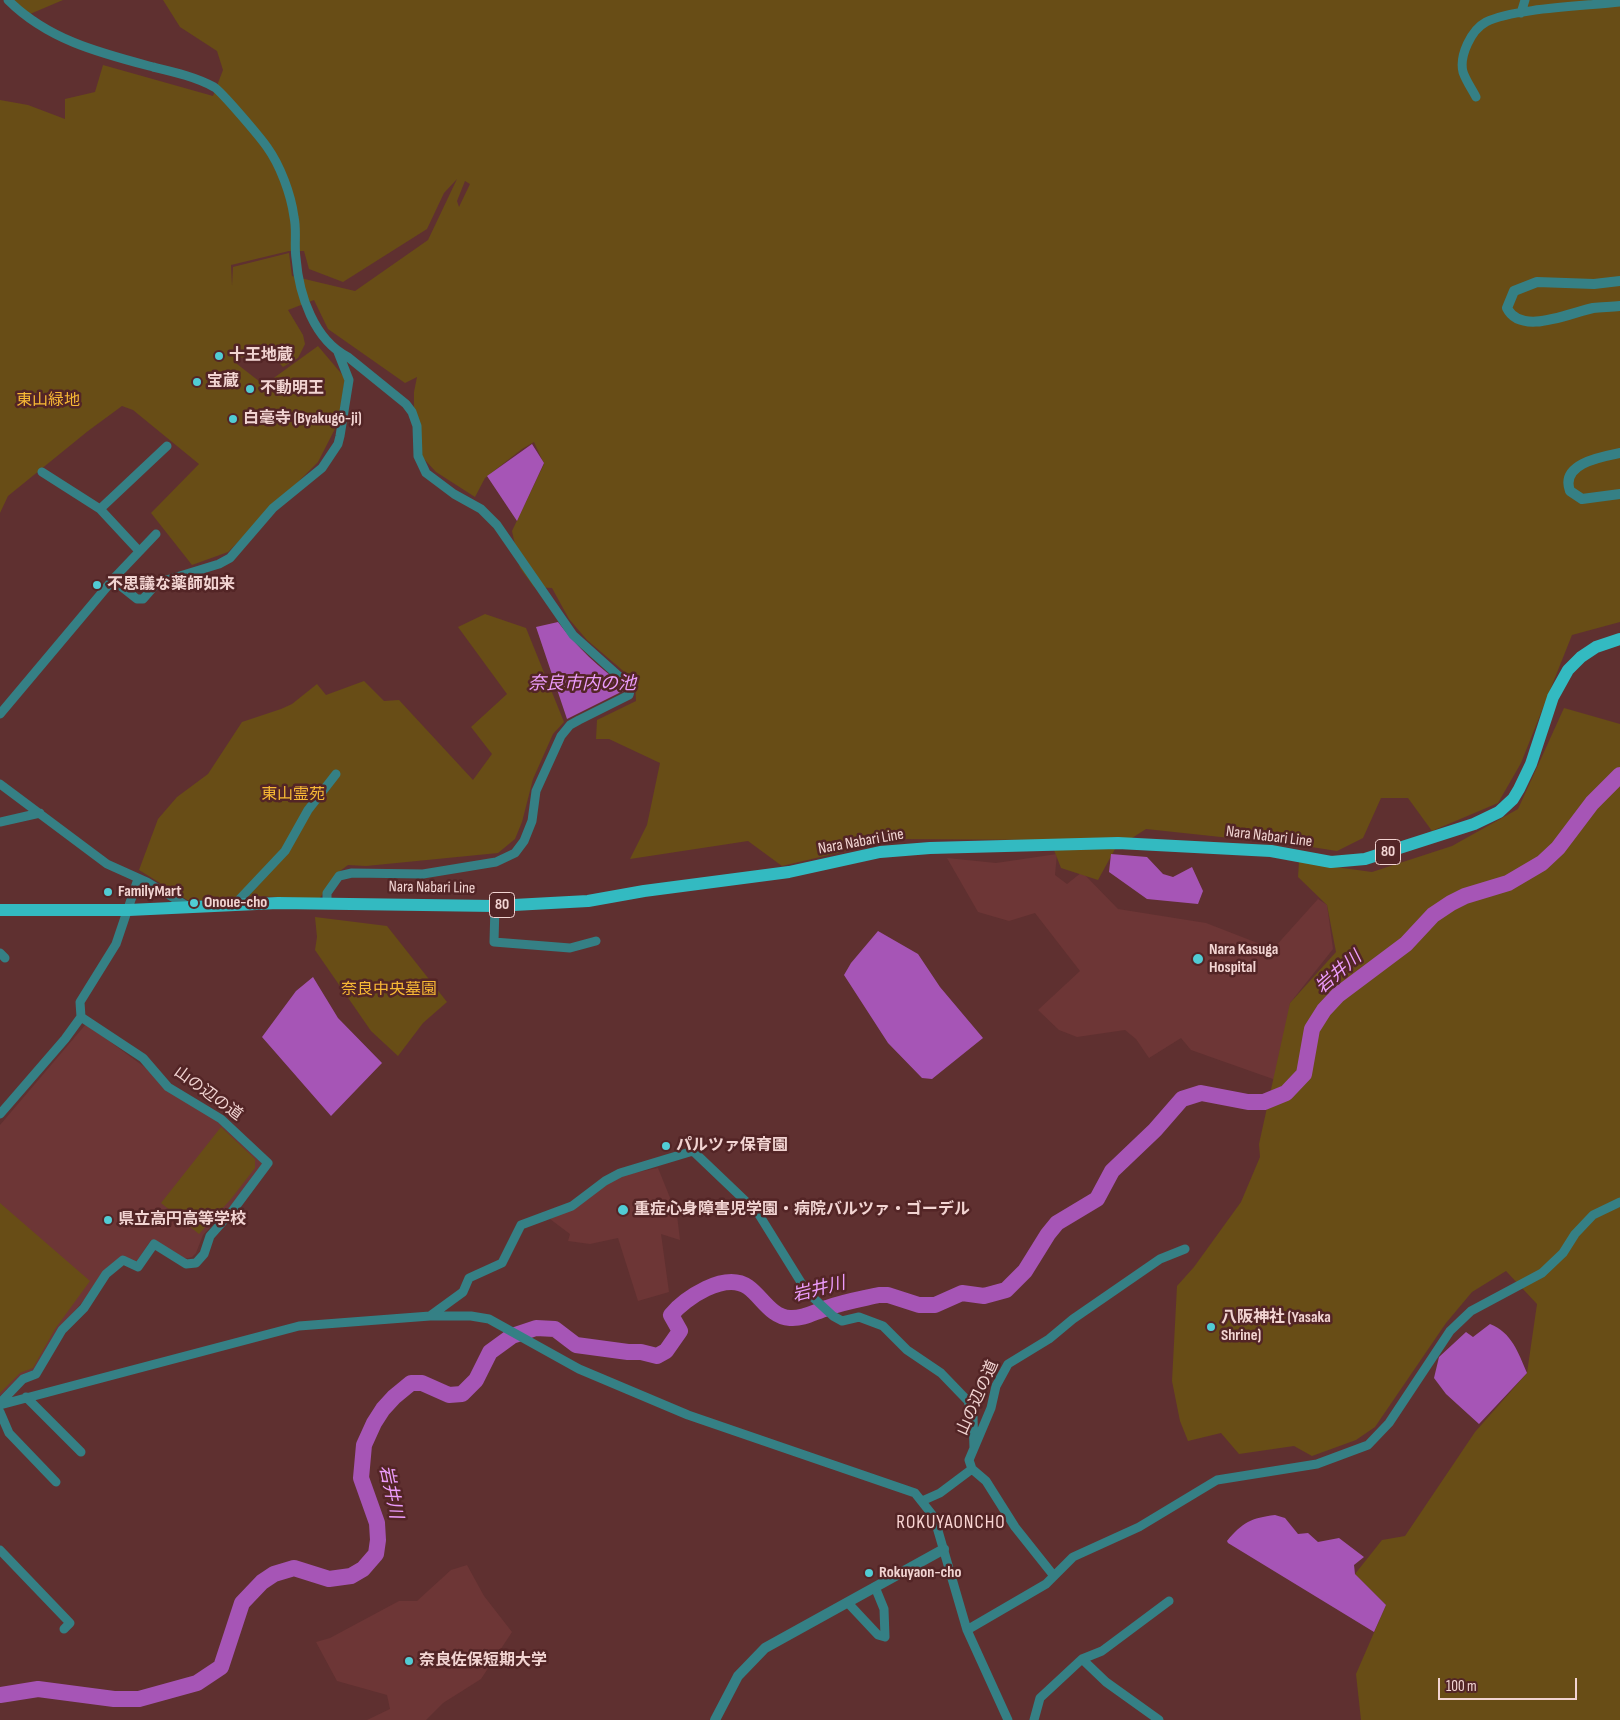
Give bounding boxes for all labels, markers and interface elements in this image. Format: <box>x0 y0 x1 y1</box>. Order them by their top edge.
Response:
place label: 十王地蔵 <box>229 346 293 366</box>
marker: 十王地蔵 <box>213 350 225 362</box>
place label: 宝蔵 <box>207 372 239 392</box>
marker: 宝蔵 <box>191 376 203 388</box>
place label: 不動明王 <box>260 379 324 399</box>
marker: 不動明王 <box>244 383 256 395</box>
park label: 東山緑地 <box>16 391 80 411</box>
place label: 白毫寺 (Byakugō-ji) <box>243 409 362 429</box>
marker: 白毫寺 (Byakugō-ji) <box>227 413 239 425</box>
place label: 不思議な薬師如来 <box>107 575 235 595</box>
marker: 不思議な薬師如来 <box>91 579 103 591</box>
water label: 奈良市内の池 <box>528 673 636 695</box>
park label: 東山霊苑 <box>261 785 325 805</box>
street label: Nara Nabari Line <box>1225 822 1313 852</box>
street label: Nara Nabari Line <box>817 825 905 859</box>
road number: 80 <box>1376 840 1400 864</box>
street label: Nara Nabari Line <box>388 878 476 898</box>
place label: FamilyMart <box>118 882 182 902</box>
marker: FamilyMart <box>102 886 114 898</box>
road number: 80 <box>490 892 514 918</box>
place label: Onoue-cho <box>204 893 267 913</box>
marker: Onoue-cho <box>188 897 200 909</box>
place label: Nara Kasuga Hospital <box>1209 940 1278 978</box>
water label: 岩井川 <box>1312 947 1366 999</box>
marker: Nara Kasuga Hospital <box>1191 952 1205 966</box>
park label: 奈良中央墓園 <box>341 980 437 1000</box>
street label: 山の辺の道 <box>170 1063 246 1125</box>
place label: パルツァ保育園 <box>676 1136 788 1156</box>
marker: パルツァ保育園 <box>660 1140 672 1152</box>
place label: 重症心身障害児学園・病院バルツァ・ゴーデル <box>634 1200 970 1220</box>
marker: 重症心身障害児学園・病院バルツァ・ゴーデル <box>616 1203 630 1217</box>
place label: 県立高円高等学校 <box>118 1210 246 1230</box>
marker: 県立高円高等学校 <box>102 1214 114 1226</box>
water label: 岩井川 <box>790 1273 848 1307</box>
place label: 八阪神社 (Yasaka Shrine) <box>1221 1308 1331 1346</box>
marker: 八阪神社 (Yasaka Shrine) <box>1205 1321 1217 1333</box>
street label: 山の辺の道 <box>953 1358 1003 1438</box>
water label: 岩井川 <box>374 1463 406 1521</box>
district label: ROKUYAONCHO <box>895 1512 1007 1534</box>
place label: Rokuyaon-cho <box>879 1563 961 1583</box>
marker: Rokuyaon-cho <box>863 1567 875 1579</box>
place label: 奈良佐保短期大学 <box>419 1651 547 1671</box>
marker: 奈良佐保短期大学 <box>403 1655 415 1667</box>
scale bar <box>1440 1668 1579 1700</box>
text: 100 m <box>1446 1677 1477 1696</box>

